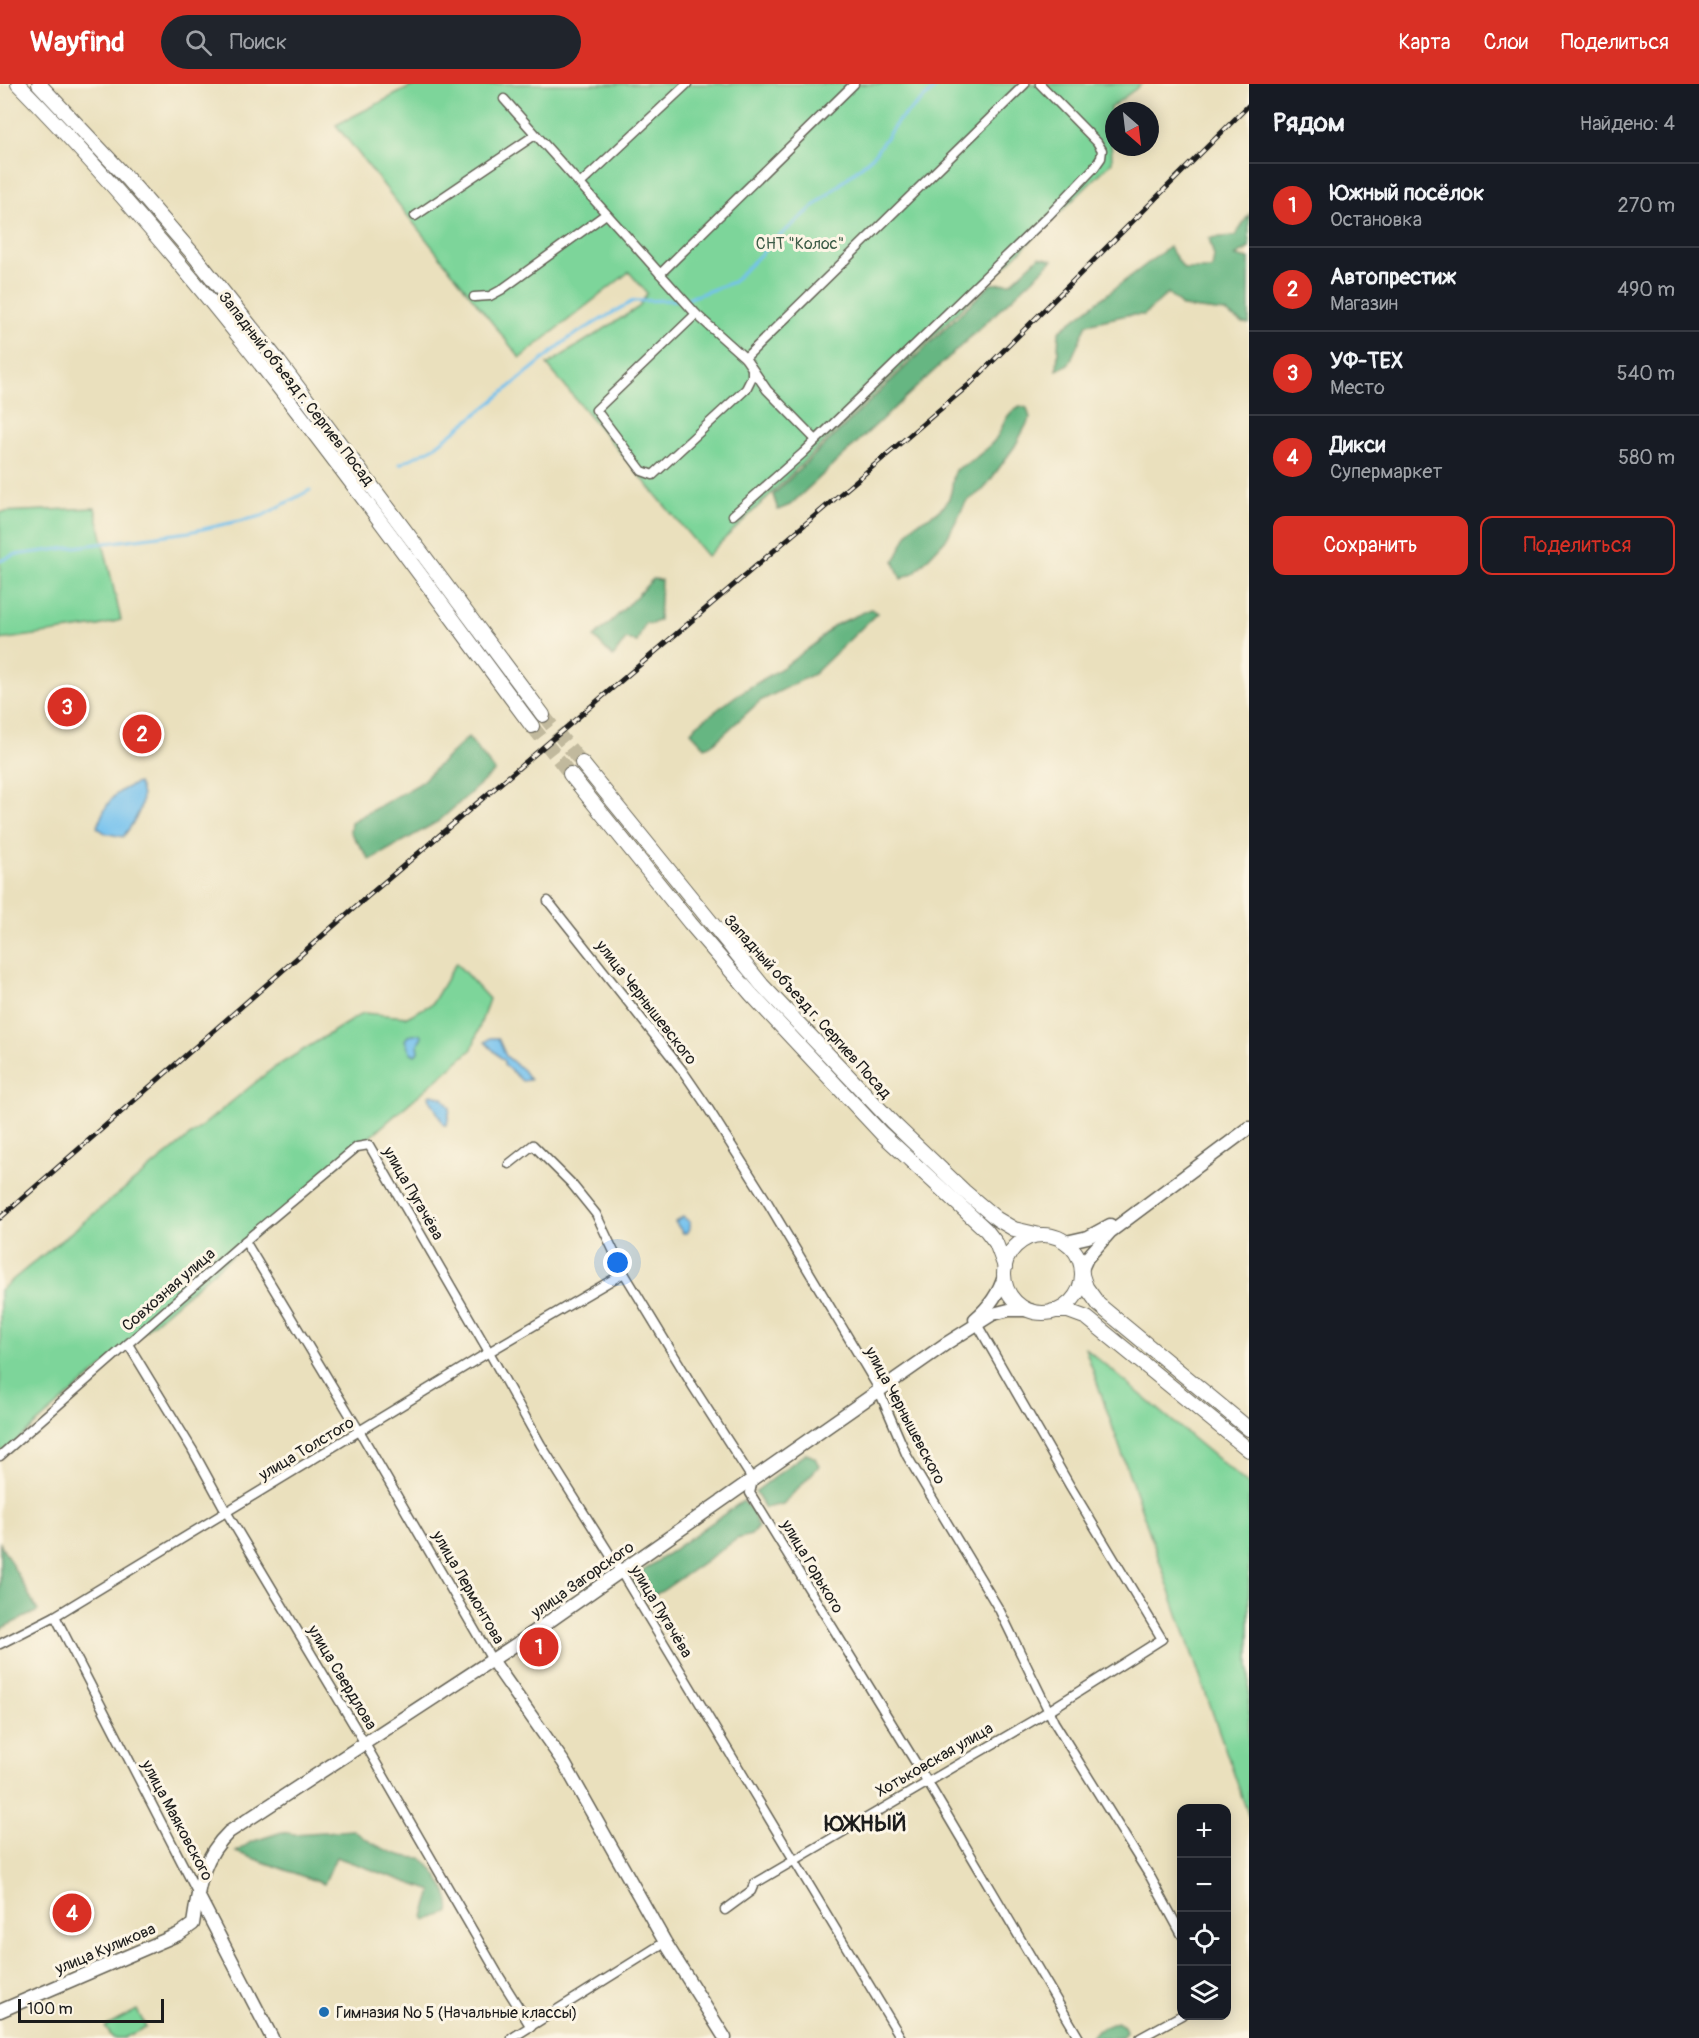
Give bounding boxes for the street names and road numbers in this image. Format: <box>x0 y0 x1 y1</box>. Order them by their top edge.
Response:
street label: Западный объезд г. Сергиев Посад <box>214 288 378 490</box>
street label: Западный объезд г. Сергиев Посад <box>719 910 896 1103</box>
street label: улица Чернышевского <box>591 935 701 1069</box>
street label: улица Пугачёва <box>378 1142 448 1244</box>
street label: Совхозная улица <box>118 1244 219 1336</box>
street label: улица Чернышевского <box>860 1342 950 1488</box>
street label: улица Толстого <box>254 1412 358 1486</box>
street label: улица Горького <box>776 1515 848 1617</box>
street label: улица Лермонтова <box>427 1526 509 1648</box>
street label: улица Загорского <box>526 1537 638 1623</box>
street label: улица Пугачёва <box>625 1561 697 1662</box>
street label: улица Свердлова <box>303 1621 381 1733</box>
street label: Хотьковская улица <box>872 1718 997 1802</box>
street label: улица Маяковского <box>136 1756 217 1884</box>
street label: улица Куликова <box>51 1919 159 1979</box>

